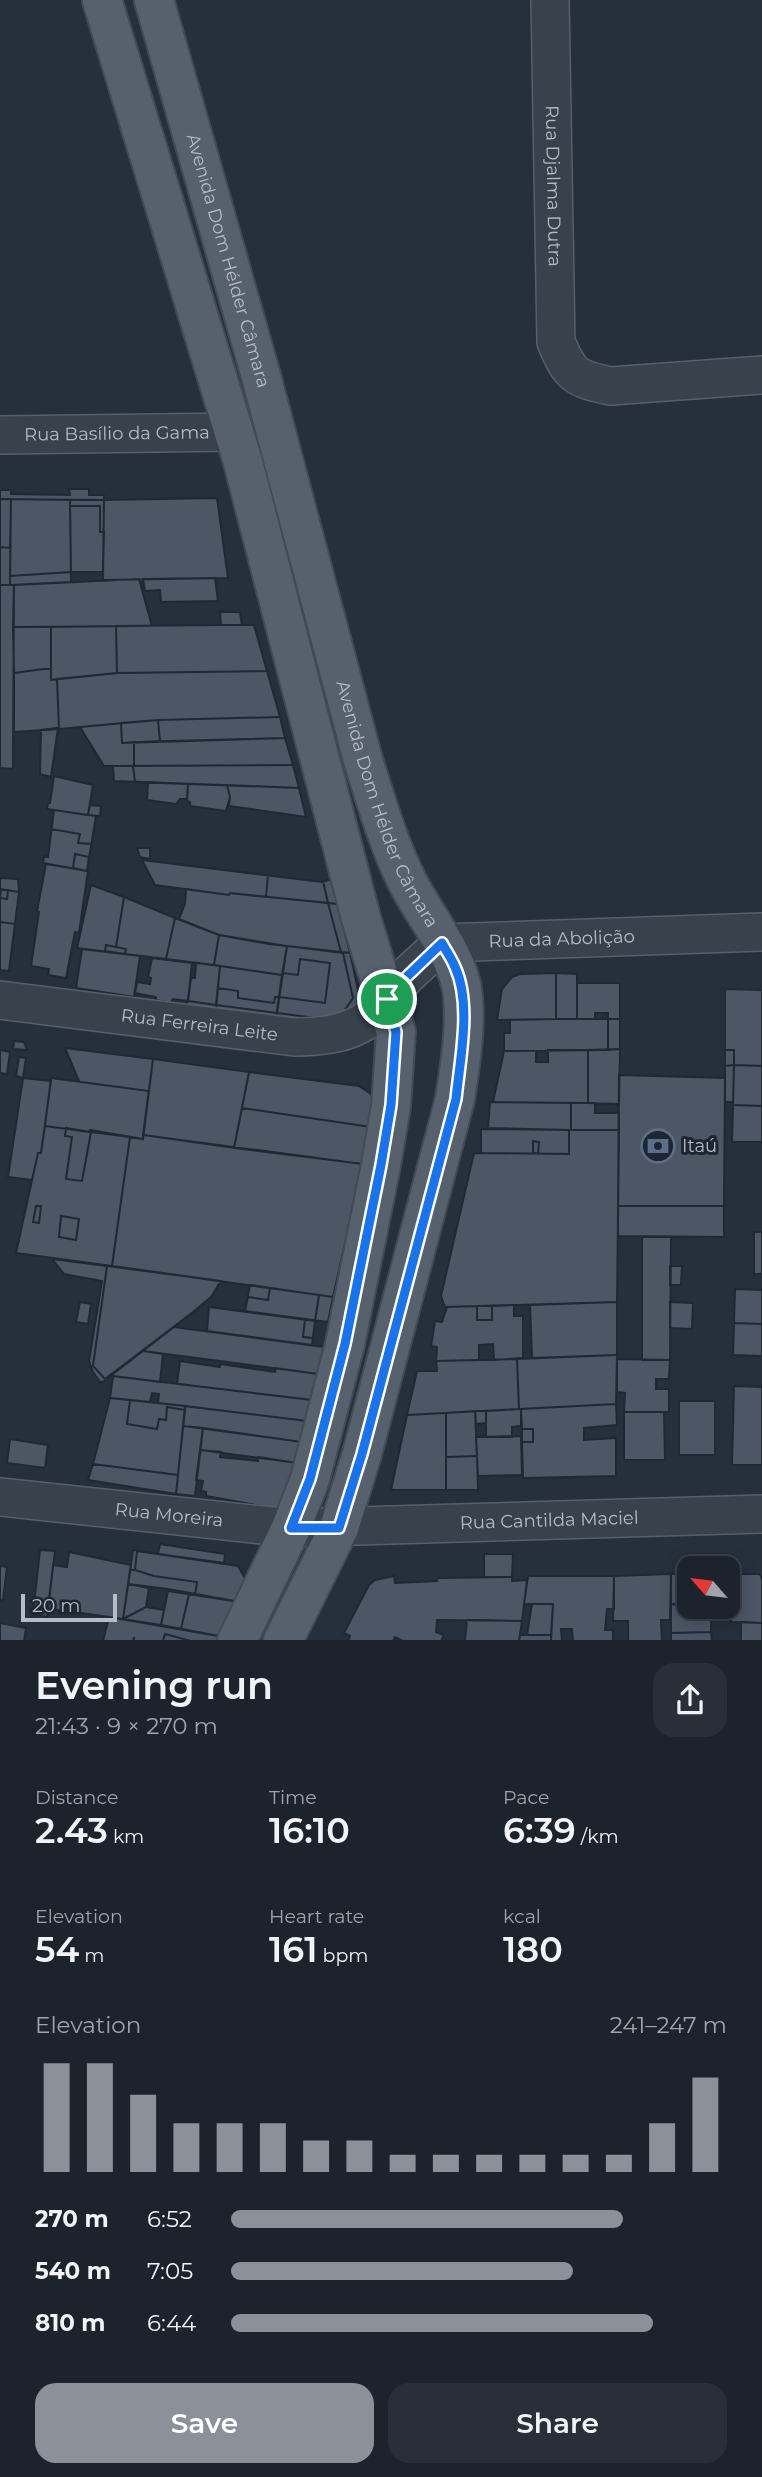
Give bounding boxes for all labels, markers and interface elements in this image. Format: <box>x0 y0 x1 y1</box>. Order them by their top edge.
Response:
street label: Rua Djalma Dutra <box>541 105 566 267</box>
street label: Avenida Dom Hélder Câmara <box>182 131 275 390</box>
street label: Rua Basílio da Gama <box>24 421 210 446</box>
street label: Avenida Dom Hélder Câmara <box>331 678 443 932</box>
street label: Rua da Abolição <box>488 925 635 952</box>
pin <box>357 969 417 1029</box>
icon: arrive <box>368 980 406 1018</box>
street label: Rua Ferreira Leite <box>120 1004 279 1046</box>
bank icon: Itaú <box>639 1127 677 1165</box>
place label: Itaú <box>682 1135 717 1157</box>
street label: Rua Moreira <box>114 1498 224 1532</box>
street label: Rua Cantilda Maciel <box>460 1507 639 1534</box>
north arrow <box>677 1556 740 1619</box>
map controls <box>677 1556 740 1619</box>
scale bar <box>21 1591 117 1623</box>
text: 20 m <box>32 1594 80 1617</box>
text: Evening run <box>35 1662 273 1709</box>
button: share <box>653 1663 727 1737</box>
text: 21:43 · 9 × 270 m <box>35 1712 218 1740</box>
text: Distance <box>35 1786 118 1809</box>
text: Time <box>269 1786 317 1809</box>
text: Pace <box>503 1786 550 1809</box>
text: 2.43 <box>35 1809 108 1852</box>
text: 16:10 <box>269 1809 350 1852</box>
text: 6:39 <box>503 1809 576 1852</box>
text: km <box>108 1825 144 1848</box>
text: /km <box>576 1825 619 1848</box>
text: Elevation <box>35 1905 123 1928</box>
text: Heart rate <box>269 1905 364 1928</box>
text: kcal <box>503 1905 541 1928</box>
text: 54 <box>35 1928 79 1971</box>
text: 161 <box>269 1928 318 1971</box>
text: 180 <box>503 1928 563 1971</box>
text: m <box>79 1944 104 1967</box>
text: bpm <box>318 1944 369 1967</box>
text: Elevation <box>35 2011 141 2039</box>
text: 241–247 m <box>610 2011 727 2039</box>
text: 270 m <box>35 2205 109 2233</box>
text: 6:52 <box>147 2205 192 2233</box>
text: 540 m <box>35 2257 111 2285</box>
text: 7:05 <box>147 2257 193 2285</box>
text: 810 m <box>35 2309 105 2337</box>
text: 6:44 <box>147 2309 196 2337</box>
button: Save <box>35 2383 374 2463</box>
button: Share <box>388 2383 727 2463</box>

